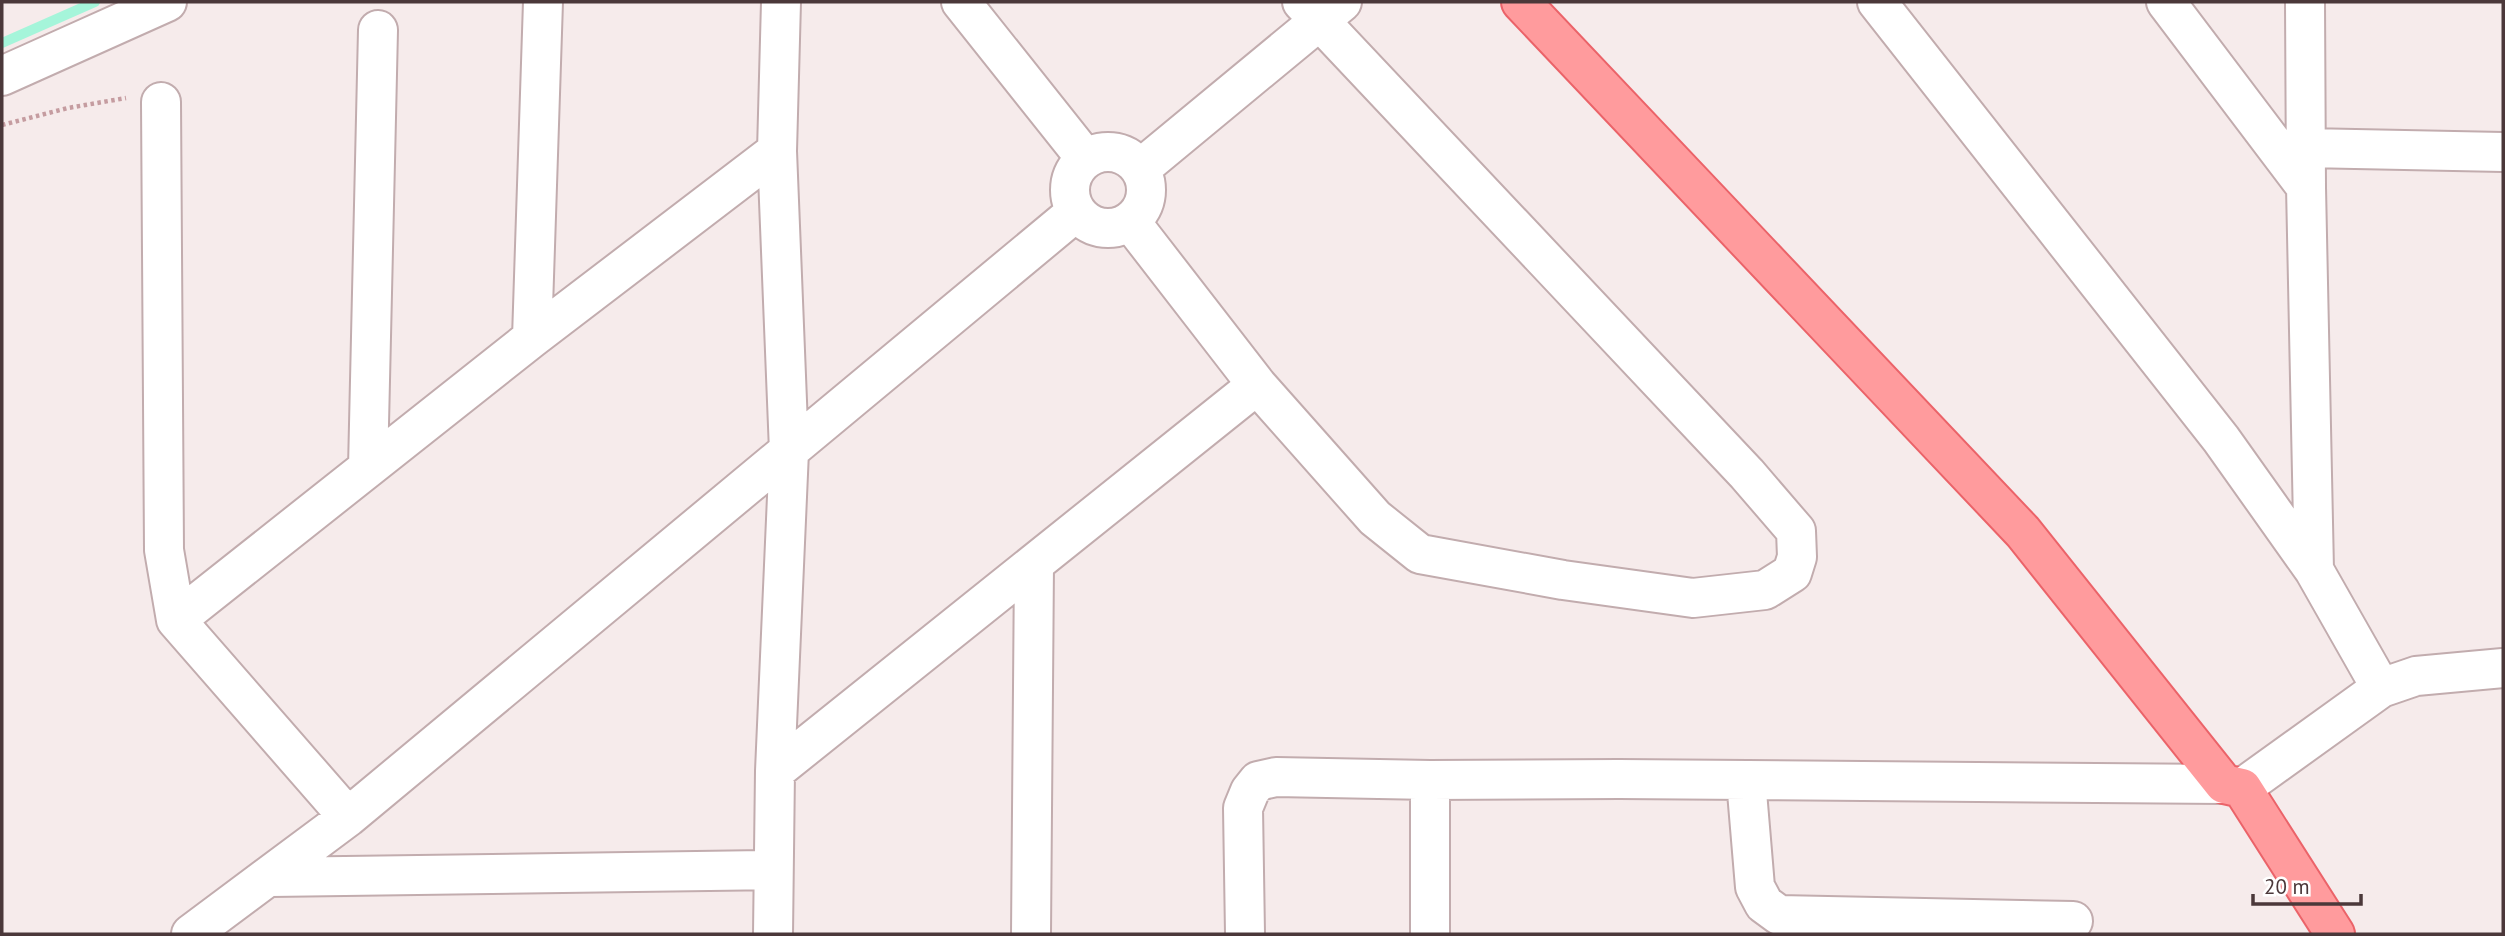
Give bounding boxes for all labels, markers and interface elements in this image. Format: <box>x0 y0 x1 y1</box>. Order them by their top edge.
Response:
scale bar <box>2253 862 2362 906</box>
text: 20 m <box>2264 873 2310 900</box>

